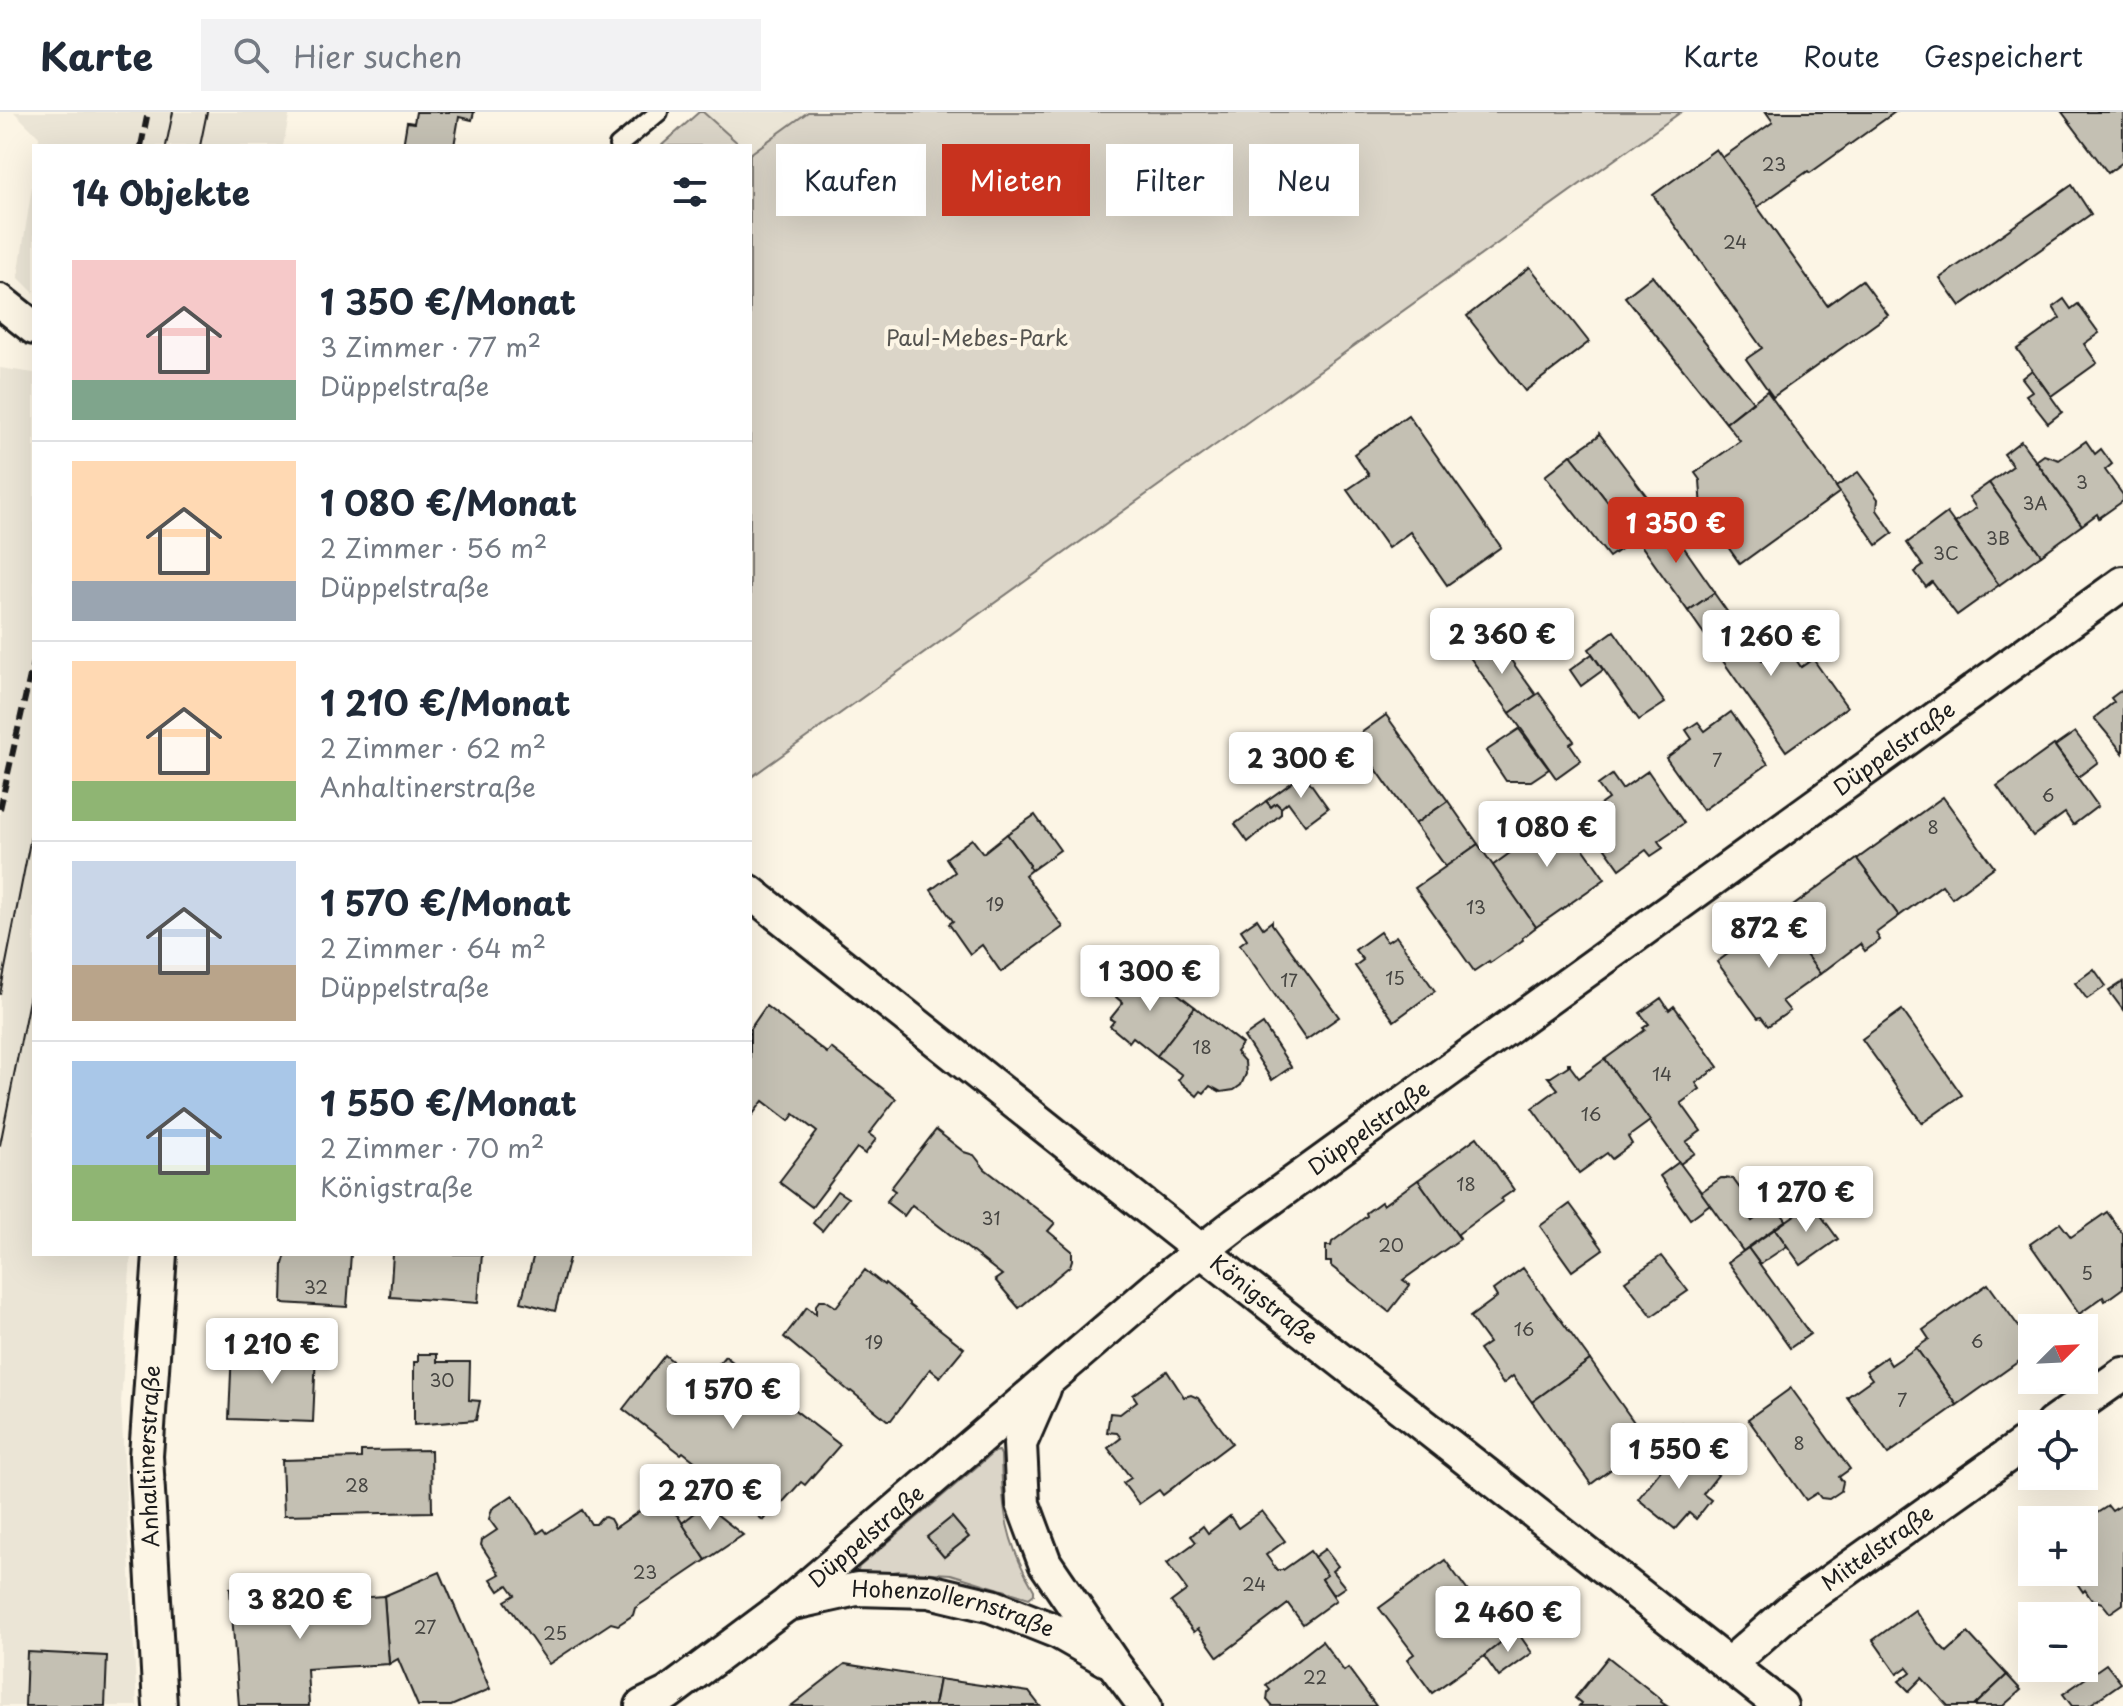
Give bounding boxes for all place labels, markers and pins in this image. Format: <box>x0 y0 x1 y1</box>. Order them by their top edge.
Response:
pin: 1 350 € <box>1602 497 1750 565</box>
pin: 2 360 € <box>1428 608 1576 676</box>
pin: 1 260 € <box>1697 610 1845 678</box>
pin: 2 300 € <box>1227 732 1375 800</box>
pin: 1 080 € <box>1473 801 1621 869</box>
pin: 872 € <box>1713 902 1825 970</box>
pin: 1 300 € <box>1076 945 1224 1013</box>
pin: 1 270 € <box>1732 1166 1880 1234</box>
pin: 1 210 € <box>198 1318 346 1386</box>
pin: 1 570 € <box>659 1363 807 1431</box>
pin: 1 550 € <box>1605 1423 1753 1491</box>
pin: 2 270 € <box>636 1464 784 1532</box>
pin: 3 820 € <box>226 1573 374 1641</box>
pin: 2 460 € <box>1434 1586 1582 1654</box>

